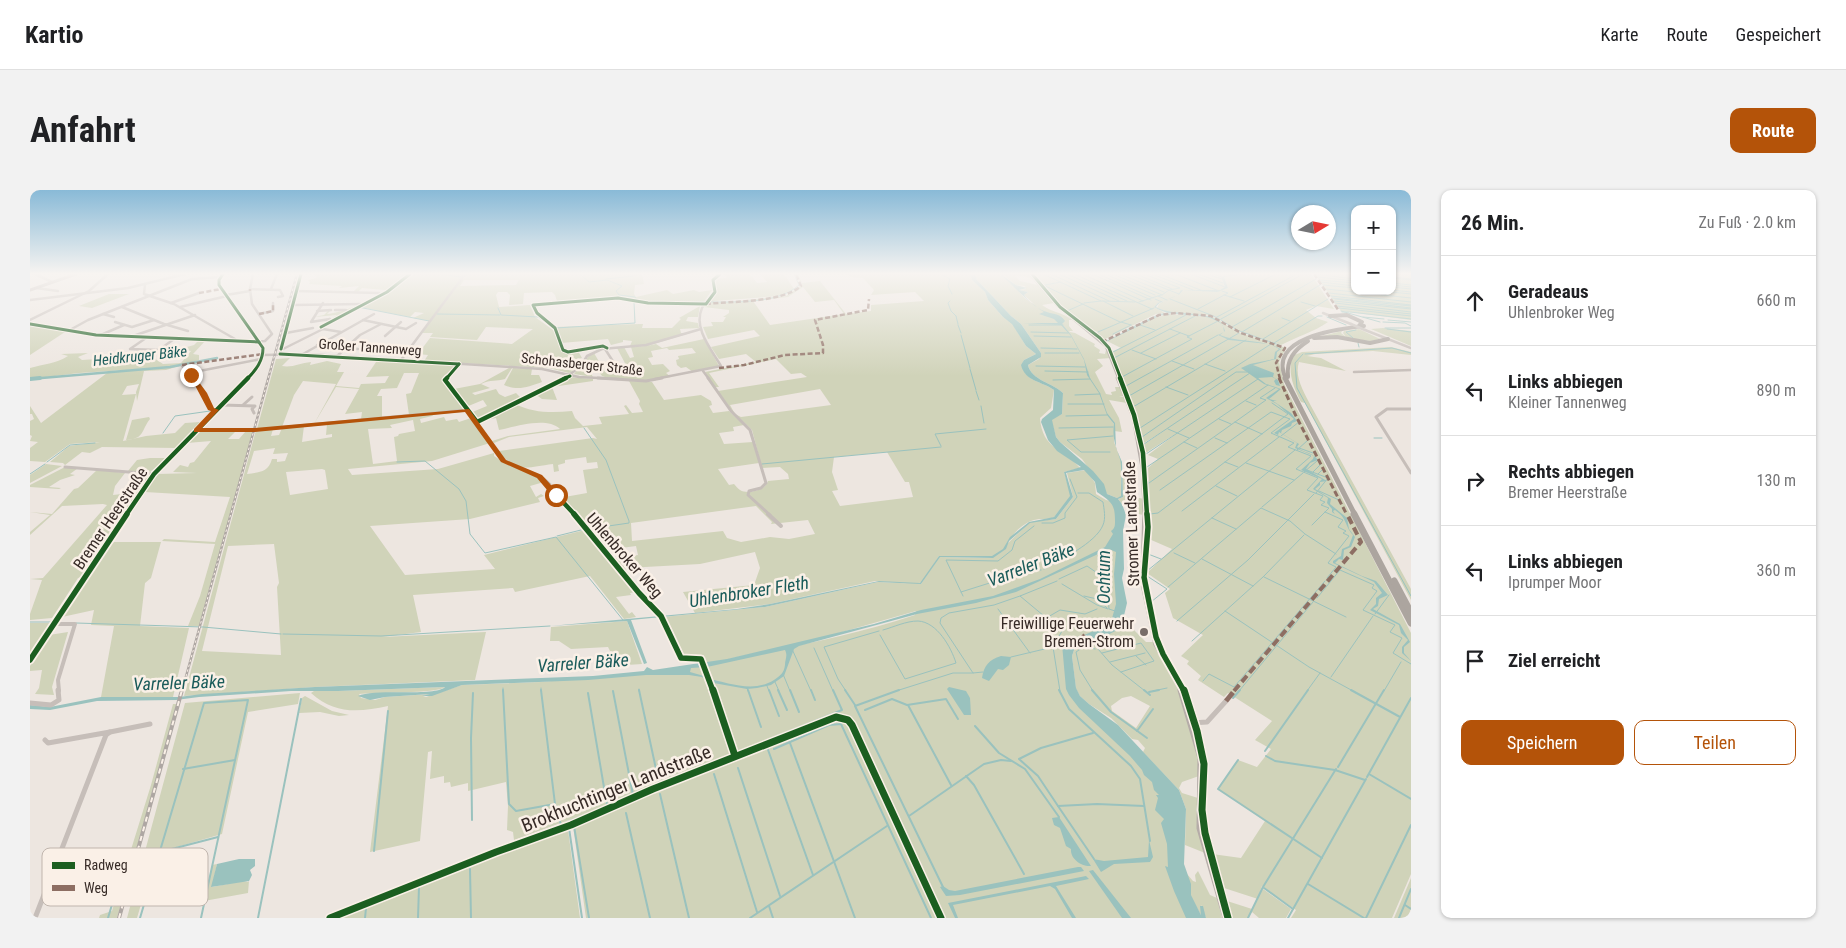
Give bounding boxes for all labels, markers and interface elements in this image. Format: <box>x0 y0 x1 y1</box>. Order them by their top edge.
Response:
text: Kartio <box>25 21 83 49</box>
text: Karte <box>1600 24 1639 45</box>
text: Route <box>1667 24 1708 45</box>
text: Gespeichert <box>1736 24 1821 45</box>
button: Route <box>1730 108 1816 153</box>
text: Anfahrt <box>30 110 136 151</box>
north arrow <box>1291 205 1336 250</box>
map controls <box>1351 205 1396 295</box>
button: + <box>1351 205 1396 250</box>
text: 26 Min. <box>1461 211 1525 235</box>
text: Zu Fuß · 2.0 km <box>1699 213 1796 232</box>
button: − <box>1351 250 1396 295</box>
text: Geradeaus <box>1508 280 1589 303</box>
icon: ahead <box>1461 287 1489 315</box>
text: 660 m <box>1757 291 1796 310</box>
text: Uhlenbroker Weg <box>1508 303 1615 322</box>
street label: Großer Tannenweg <box>318 335 422 359</box>
water label: Heidkruger Bäke <box>92 342 188 370</box>
street label: Schohasberger Straße <box>521 350 644 378</box>
route end <box>180 364 203 387</box>
text: Links abbiegen <box>1508 370 1623 393</box>
icon: left <box>1461 377 1489 405</box>
text: 890 m <box>1757 381 1796 400</box>
text: Kleiner Tannenweg <box>1508 393 1627 412</box>
text: Rechts abbiegen <box>1508 460 1634 483</box>
street label: Stromer Landstraße <box>1120 461 1143 587</box>
street label: Bremer Heerstraße <box>69 464 152 573</box>
icon: right <box>1461 467 1489 495</box>
text: 130 m <box>1757 471 1796 490</box>
text: Bremer Heerstraße <box>1508 483 1627 502</box>
route start <box>545 484 568 507</box>
street label: Uhlenbroker Weg <box>582 509 667 602</box>
water label: Varreler Bäke <box>984 538 1077 591</box>
water label: Ochtum <box>1093 550 1114 604</box>
text: Links abbiegen <box>1508 550 1623 573</box>
icon: left <box>1461 557 1489 585</box>
text: 360 m <box>1757 561 1796 580</box>
water label: Uhlenbroker Fleth <box>688 572 810 611</box>
text: Iprumper Moor <box>1508 573 1602 592</box>
place label: Freiwillige Feuerwehr Bremen-Strom <box>1001 614 1134 651</box>
marker: Freiwillige Feuerwehr Bremen-Strom <box>1138 626 1150 638</box>
icon: arrive <box>1461 647 1489 675</box>
water label: Varreler Bäke <box>536 649 629 676</box>
text: Ziel erreicht <box>1508 649 1600 672</box>
water label: Varreler Bäke <box>133 670 225 695</box>
button: Speichern <box>1461 720 1624 765</box>
button: Teilen <box>1634 720 1796 765</box>
street label: Brokhuchtinger Landstraße <box>518 740 714 837</box>
legend <box>42 848 208 906</box>
text: Radweg <box>84 857 128 873</box>
text: Weg <box>84 880 108 896</box>

